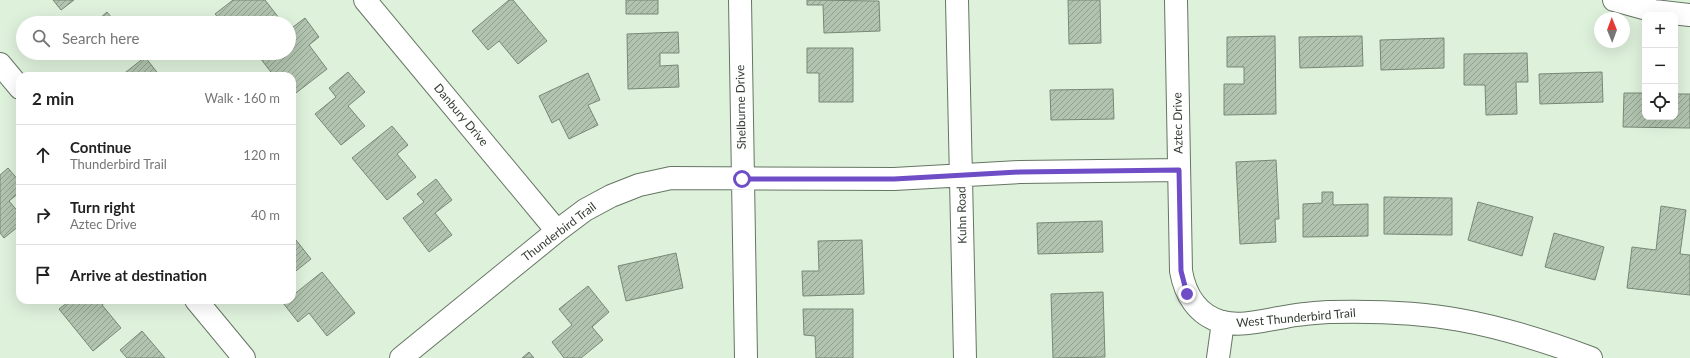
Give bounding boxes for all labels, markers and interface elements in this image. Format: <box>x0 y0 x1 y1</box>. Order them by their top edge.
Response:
north arrow <box>1594 12 1630 48</box>
map controls <box>1642 12 1678 120</box>
button: + <box>1642 12 1678 48</box>
search box <box>16 16 296 60</box>
icon: search <box>30 27 52 49</box>
text: Search here <box>62 29 139 47</box>
button: − <box>1642 48 1678 84</box>
street label: Shelburne Drive <box>732 65 749 150</box>
street label: Danbury Drive <box>431 80 492 149</box>
button: locate <box>1642 84 1678 120</box>
text: 2 min <box>32 88 74 109</box>
text: Walk · 160 m <box>204 90 280 106</box>
street label: Aztec Drive <box>1169 92 1186 154</box>
text: Continue <box>70 138 131 156</box>
icon: ahead <box>32 144 54 166</box>
text: 120 m <box>243 147 280 163</box>
text: Thunderbird Trail <box>70 156 167 172</box>
route start <box>733 170 751 188</box>
street label: Kuhn Road <box>954 186 970 244</box>
text: Turn right <box>70 198 135 216</box>
street label: Thunderbird Trail <box>518 199 599 264</box>
icon: right <box>32 204 54 226</box>
text: 40 m <box>251 207 280 223</box>
text: Aztec Drive <box>70 216 137 232</box>
icon: arrive <box>32 264 54 286</box>
text: Arrive at destination <box>70 266 207 284</box>
route end <box>1178 285 1196 303</box>
street label: West Thunderbird Trail <box>1236 305 1356 330</box>

